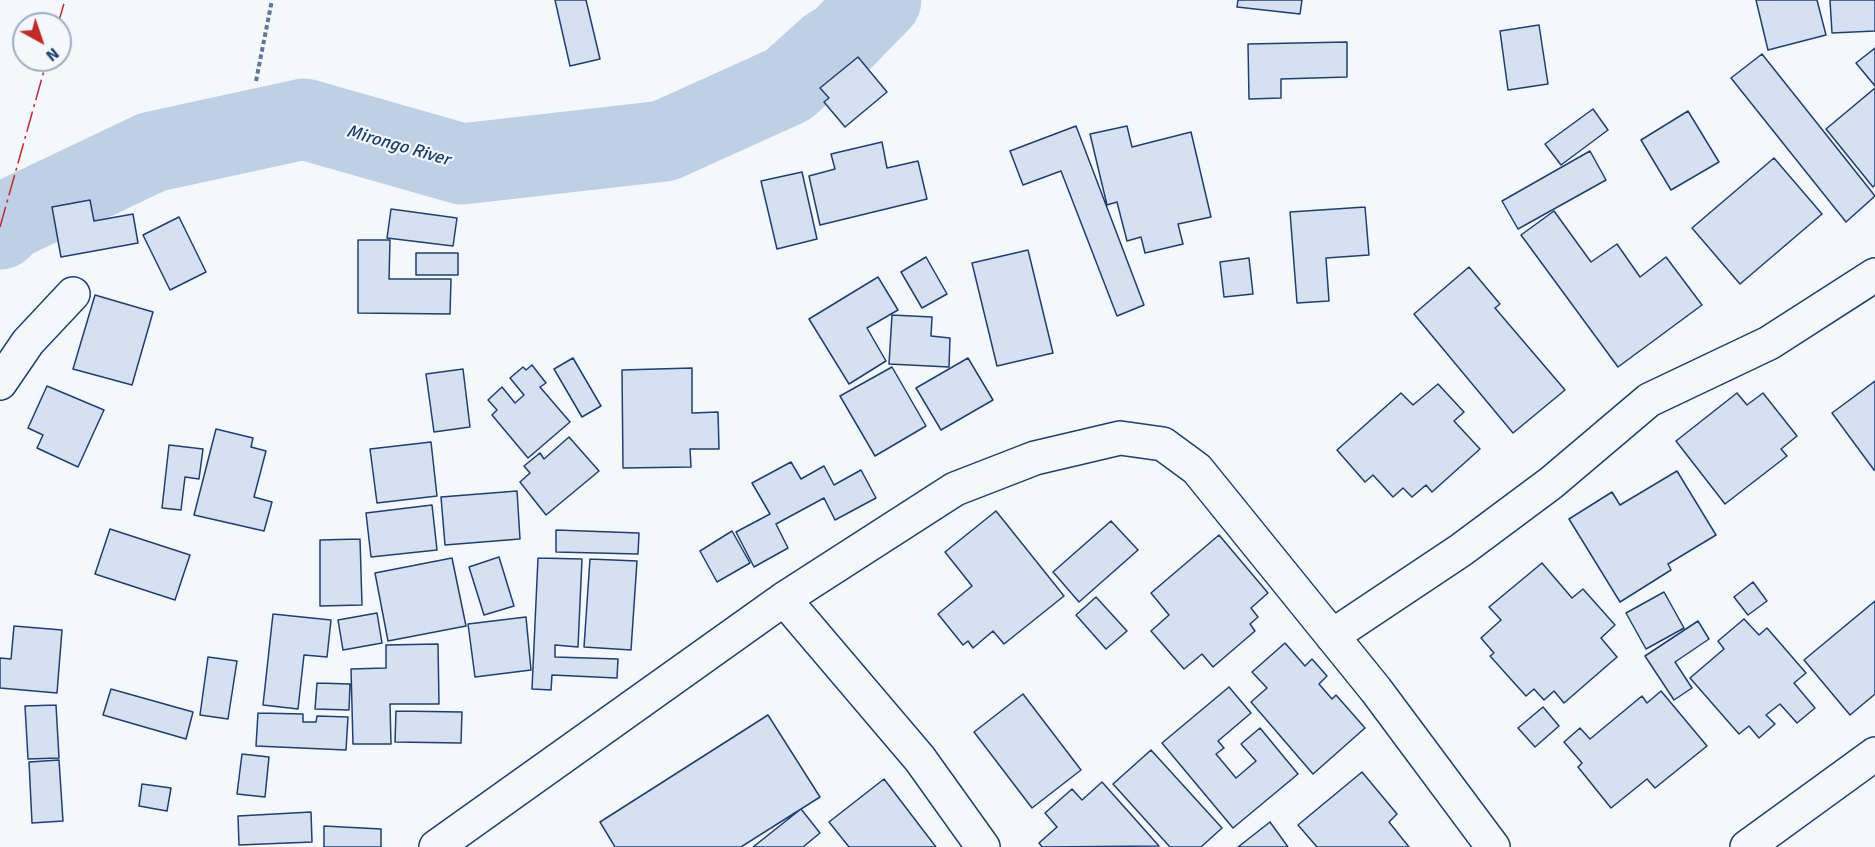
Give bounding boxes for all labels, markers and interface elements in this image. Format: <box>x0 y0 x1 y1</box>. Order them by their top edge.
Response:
north arrow <box>12 12 72 72</box>
text: N <box>42 43 63 65</box>
water label: Mirongo River <box>344 121 452 171</box>

